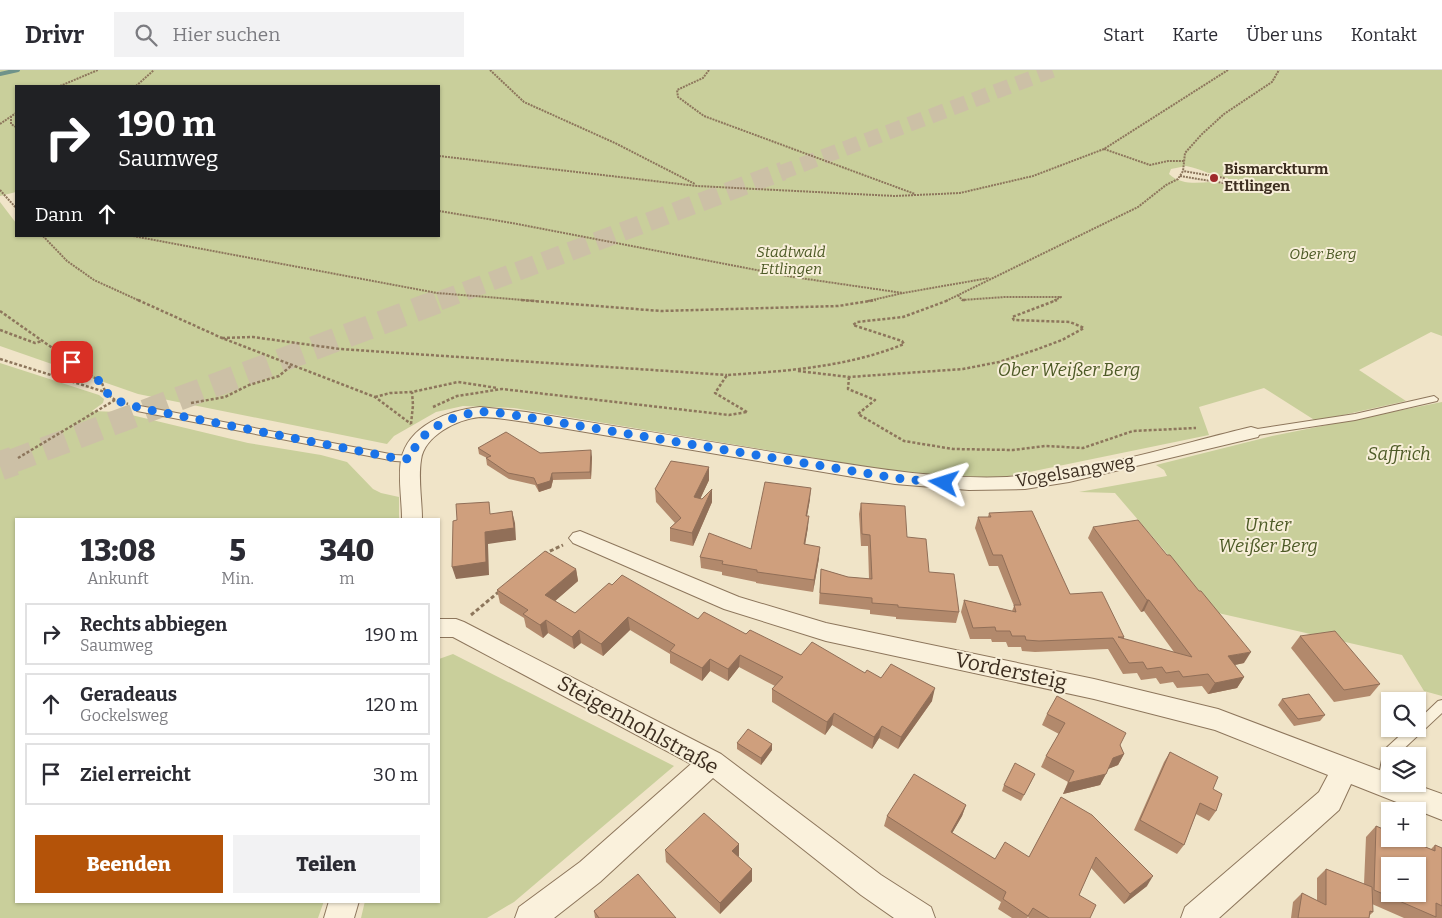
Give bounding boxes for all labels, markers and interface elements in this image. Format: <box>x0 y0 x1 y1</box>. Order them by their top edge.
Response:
search box <box>114 12 464 57</box>
text: Drivr <box>25 21 84 49</box>
icon: search <box>132 21 160 49</box>
text: Hier suchen <box>172 23 280 46</box>
text: Start <box>1103 24 1144 46</box>
text: Karte <box>1172 24 1218 46</box>
text: Über uns <box>1246 24 1323 46</box>
text: Kontakt <box>1351 24 1417 46</box>
text: 190 m <box>118 103 216 145</box>
icon: right <box>35 105 100 170</box>
text: Saumweg <box>118 145 218 172</box>
place label: Bismarckturm Ettlingen <box>1224 160 1329 195</box>
marker: Bismarckturm Ettlingen <box>1208 172 1220 184</box>
icon: ahead <box>93 200 121 228</box>
text: Dann <box>35 203 83 226</box>
park label: Stadtwald Ettlingen <box>756 243 826 278</box>
park label: Ober Berg <box>1289 245 1357 263</box>
pin <box>51 341 93 383</box>
icon: arrive <box>58 348 86 376</box>
park label: Ober Weißer Berg <box>998 359 1140 381</box>
park label: Saffrich <box>1367 443 1431 465</box>
street label: Vogelsangweg <box>1014 450 1136 492</box>
position arrow <box>917 456 969 508</box>
park label: Unter Weißer Berg <box>1218 514 1318 557</box>
text: 13:08 <box>81 533 156 569</box>
text: 5 <box>229 533 246 569</box>
text: 340 <box>319 533 374 569</box>
text: Ankunft <box>87 569 149 588</box>
text: Min. <box>221 569 254 588</box>
text: m <box>339 569 355 588</box>
text: Rechts abbiegen <box>80 613 227 636</box>
icon: right <box>37 620 65 648</box>
text: 190 m <box>365 623 418 646</box>
text: Saumweg <box>80 636 153 655</box>
street label: Vordersteig <box>953 646 1070 696</box>
street label: Steigenhohlstraße <box>553 670 723 780</box>
text: Geradeaus <box>80 683 177 706</box>
icon: ahead <box>37 690 65 718</box>
map controls <box>1381 692 1426 902</box>
button: search <box>1381 692 1426 737</box>
text: 120 m <box>366 693 418 716</box>
text: Gockelsweg <box>80 706 168 725</box>
button: layers <box>1381 747 1426 792</box>
icon: arrive <box>37 760 65 788</box>
text: Ziel erreicht <box>80 763 191 786</box>
text: 30 m <box>373 763 418 786</box>
button: + <box>1381 802 1426 847</box>
button: Beenden <box>35 835 223 893</box>
button: Teilen <box>233 835 420 893</box>
button: − <box>1381 857 1426 902</box>

